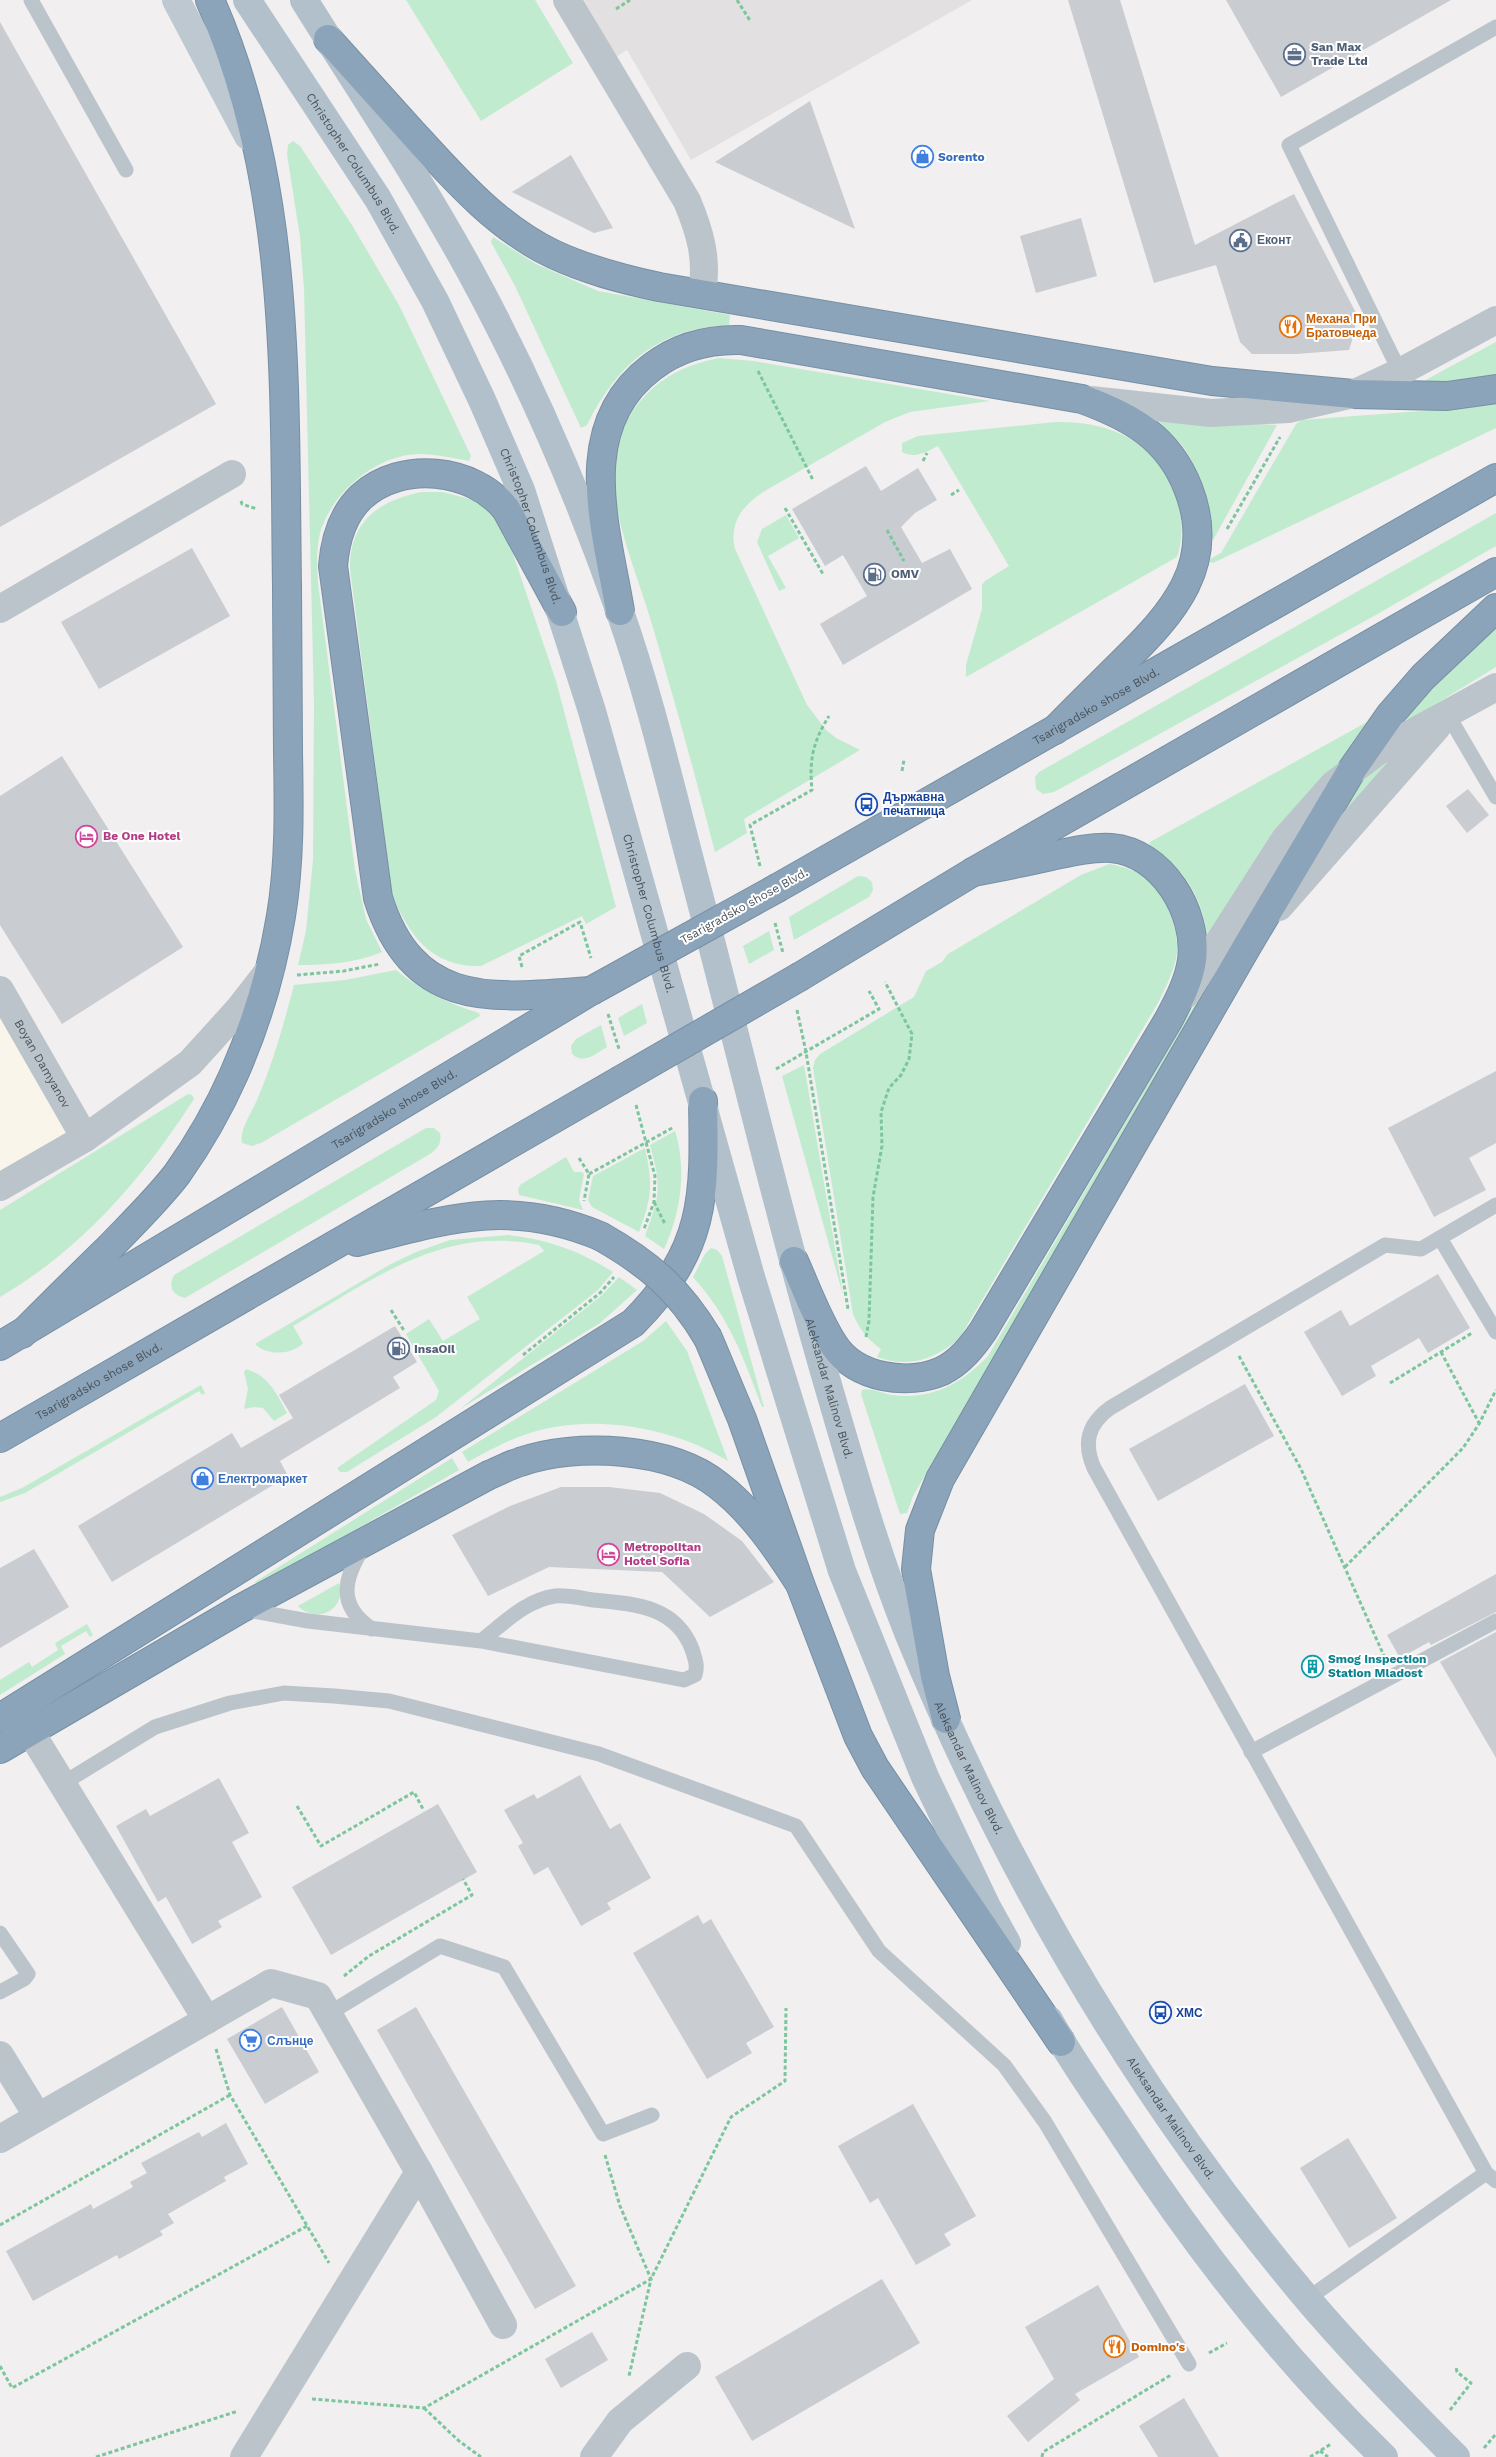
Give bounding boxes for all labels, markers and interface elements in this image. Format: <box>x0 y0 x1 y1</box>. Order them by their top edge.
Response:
place label: San Max Trade Ltd <box>1311 40 1368 68</box>
office icon: San Max Trade Ltd <box>1283 42 1307 66</box>
street label: Christopher Columbus Blvd. <box>303 90 403 236</box>
shop icon: Sorento <box>910 145 934 169</box>
place label: Sorento <box>938 150 985 164</box>
public building icon: Еконт <box>1229 228 1253 252</box>
place label: Еконт <box>1257 233 1291 247</box>
place label: Механа При Братовчеда <box>1306 312 1377 340</box>
restaurant icon: Механа При Братовчеда <box>1278 314 1302 338</box>
street label: Christopher Columbus Blvd. <box>497 446 564 606</box>
fuel station icon: OMV <box>863 562 887 586</box>
place label: OMV <box>891 567 920 581</box>
street label: Tsarigradsko shose Blvd. <box>1030 664 1162 748</box>
place label: Държавна печатница <box>883 790 945 818</box>
bus stop icon: Държавна печатница <box>855 792 879 816</box>
hotel icon: Be One Hotel <box>75 824 99 848</box>
place label: Be One Hotel <box>103 829 180 843</box>
street label: Christopher Columbus Blvd. <box>620 832 678 994</box>
street label: Tsarigradsko shose Blvd. <box>678 865 810 947</box>
street label: Boyan Damyanov <box>11 1017 74 1111</box>
street label: Tsarigradsko shose Blvd. <box>329 1066 459 1152</box>
street label: Aleksandar Malinov Blvd. <box>802 1317 856 1460</box>
fuel station icon: InsaOil <box>386 1337 410 1361</box>
street label: Tsarigradsko shose Blvd. <box>33 1339 164 1423</box>
place label: InsaOil <box>414 1342 455 1356</box>
shop icon: Електромаркет <box>190 1467 214 1491</box>
place label: Електромаркет <box>218 1472 308 1486</box>
place label: Metropolitan Hotel Sofia <box>624 1540 701 1568</box>
hotel icon: Metropolitan Hotel Sofia <box>596 1542 620 1566</box>
place label: Smog Inspection Station Mladost <box>1328 1652 1427 1680</box>
building icon: Smog Inspection Station Mladost <box>1300 1654 1324 1678</box>
street label: Aleksandar Malinov Blvd. <box>931 1699 1007 1837</box>
bus stop icon: ХМС <box>1148 2001 1172 2025</box>
place label: ХМС <box>1176 2006 1203 2020</box>
supermarket icon: Слънце <box>239 2029 263 2053</box>
place label: Слънце <box>267 2034 314 2048</box>
street label: Aleksandar Malinov Blvd. <box>1124 2054 1218 2182</box>
restaurant icon: Domino's <box>1103 2335 1127 2359</box>
place label: Domino's <box>1131 2340 1186 2354</box>

